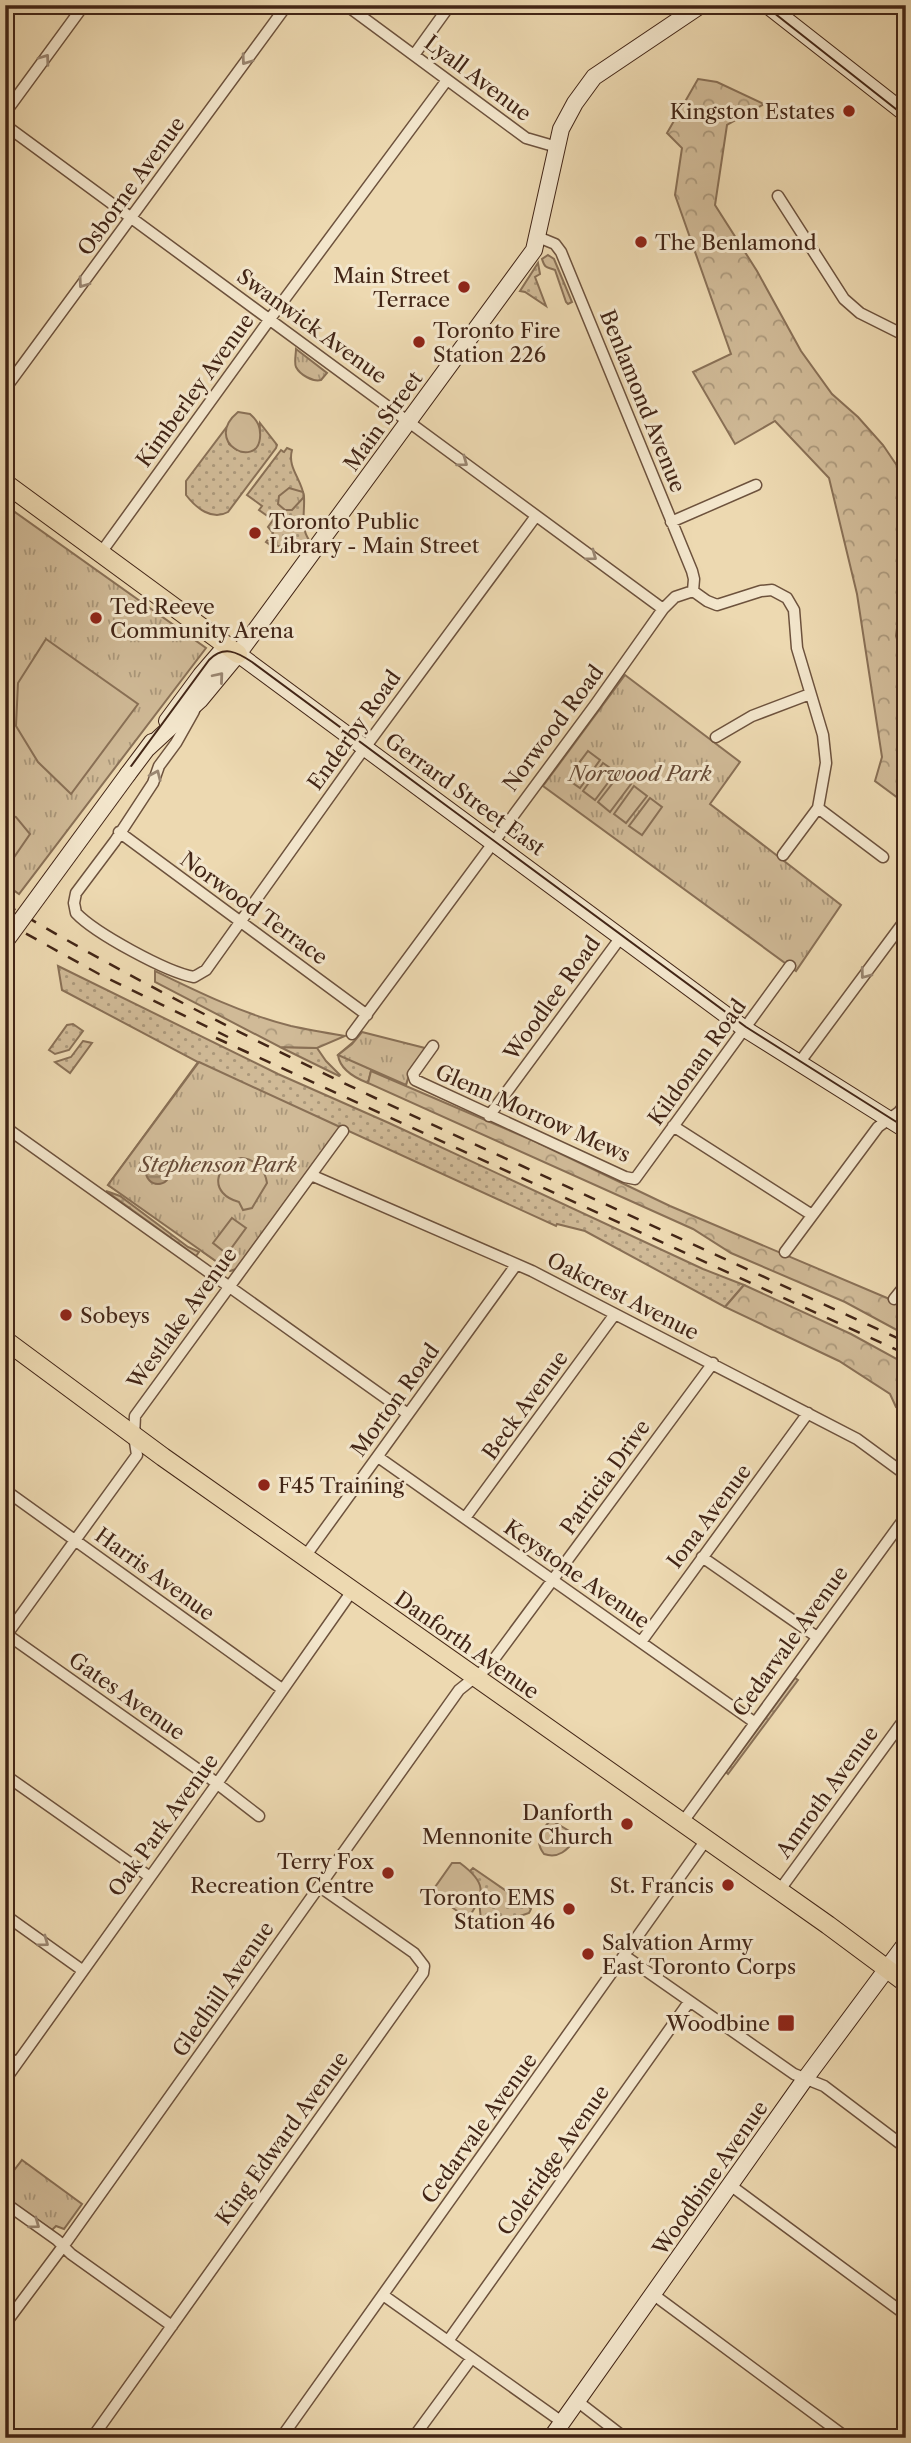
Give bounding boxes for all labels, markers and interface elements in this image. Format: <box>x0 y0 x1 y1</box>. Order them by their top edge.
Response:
street label: Lyall Avenue <box>420 30 536 126</box>
one-way arrow <box>242 52 254 65</box>
one-way arrow <box>36 54 49 67</box>
place label: Kingston Estates <box>670 99 835 124</box>
marker: Kingston Estates <box>841 103 857 119</box>
street label: Osborne Avenue <box>72 112 190 260</box>
place label: The Benlamond <box>655 230 817 255</box>
marker: The Benlamond <box>633 234 649 250</box>
street label: Swanwick Avenue <box>232 263 392 389</box>
place label: Main Street Terrace <box>333 263 451 312</box>
one-way arrow <box>79 276 92 288</box>
marker: Main Street Terrace <box>456 279 472 295</box>
street label: Benlamond Avenue <box>595 306 691 496</box>
street label: Kimberley Avenue <box>131 308 259 472</box>
place label: Toronto Fire Station 226 <box>433 318 560 367</box>
marker: Toronto Fire Station 226 <box>411 334 427 350</box>
street label: Main Street <box>339 366 428 476</box>
one-way arrow <box>456 454 468 466</box>
place label: Toronto Public Library - Main Street <box>269 509 480 558</box>
marker: Toronto Public Library - Main Street <box>247 525 263 541</box>
one-way arrow <box>584 548 596 560</box>
place label: Ted Reeve Community Arena <box>110 594 295 643</box>
marker: Ted Reeve Community Arena <box>88 610 104 626</box>
street label: Norwood Road <box>497 660 609 796</box>
street label: Enderby Road <box>302 665 406 795</box>
one-way arrow <box>211 673 223 686</box>
street label: Gerrard Street East <box>380 728 550 861</box>
park label: Norwood Park <box>566 761 712 786</box>
one-way arrow <box>148 770 162 782</box>
street label: Norwood Terrace <box>176 846 332 970</box>
street label: Woodlee Road <box>498 931 605 1066</box>
one-way arrow <box>861 966 873 979</box>
street label: Kildonan Road <box>643 994 751 1130</box>
street label: Glenn Morrow Mews <box>432 1059 634 1167</box>
park label: Stephenson Park <box>137 1152 297 1177</box>
street label: Westlake Avenue <box>122 1242 242 1395</box>
street label: Oakcrest Avenue <box>543 1247 703 1345</box>
place label: Sobeys <box>80 1303 150 1328</box>
marker: Sobeys <box>58 1307 74 1323</box>
street label: Morton Road <box>346 1339 444 1461</box>
street label: Beck Avenue <box>477 1346 573 1464</box>
street label: Patricia Drive <box>555 1415 655 1539</box>
street label: Iona Avenue <box>662 1459 756 1573</box>
place label: F45 Training <box>278 1473 405 1498</box>
marker: F45 Training <box>256 1477 272 1493</box>
street label: Keystone Avenue <box>499 1514 655 1634</box>
street label: Harris Avenue <box>90 1522 220 1626</box>
street label: Cedarvale Avenue <box>727 1561 853 1721</box>
street label: Danforth Avenue <box>390 1586 544 1704</box>
street label: Gates Avenue <box>64 1647 190 1745</box>
street label: Amroth Avenue <box>770 1721 883 1863</box>
street label: Oak Park Avenue <box>103 1749 223 1901</box>
place label: Danforth Mennonite Church <box>422 1800 613 1849</box>
marker: Danforth Mennonite Church <box>619 1816 635 1832</box>
place label: Terry Fox Recreation Centre <box>190 1849 375 1898</box>
marker: Terry Fox Recreation Centre <box>380 1865 396 1881</box>
place label: St. Francis <box>610 1873 714 1898</box>
marker: St. Francis <box>720 1877 736 1893</box>
place label: Toronto EMS Station 46 <box>420 1885 555 1934</box>
marker: Toronto EMS Station 46 <box>561 1901 577 1917</box>
street label: Gledhill Avenue <box>167 1917 279 2061</box>
place label: Salvation Army East Toronto Corps <box>602 1930 796 1979</box>
one-way arrow <box>36 1934 49 1946</box>
marker: Salvation Army East Toronto Corps <box>580 1946 596 1962</box>
place label: Woodbine <box>665 2011 770 2036</box>
marker: Woodbine <box>776 2013 796 2033</box>
street label: King Edward Avenue <box>211 2046 353 2230</box>
street label: Cedarvale Avenue <box>416 2048 542 2208</box>
street label: Coleridge Avenue <box>492 2080 614 2240</box>
street label: Woodbine Avenue <box>647 2096 773 2261</box>
one-way arrow <box>27 2216 40 2228</box>

